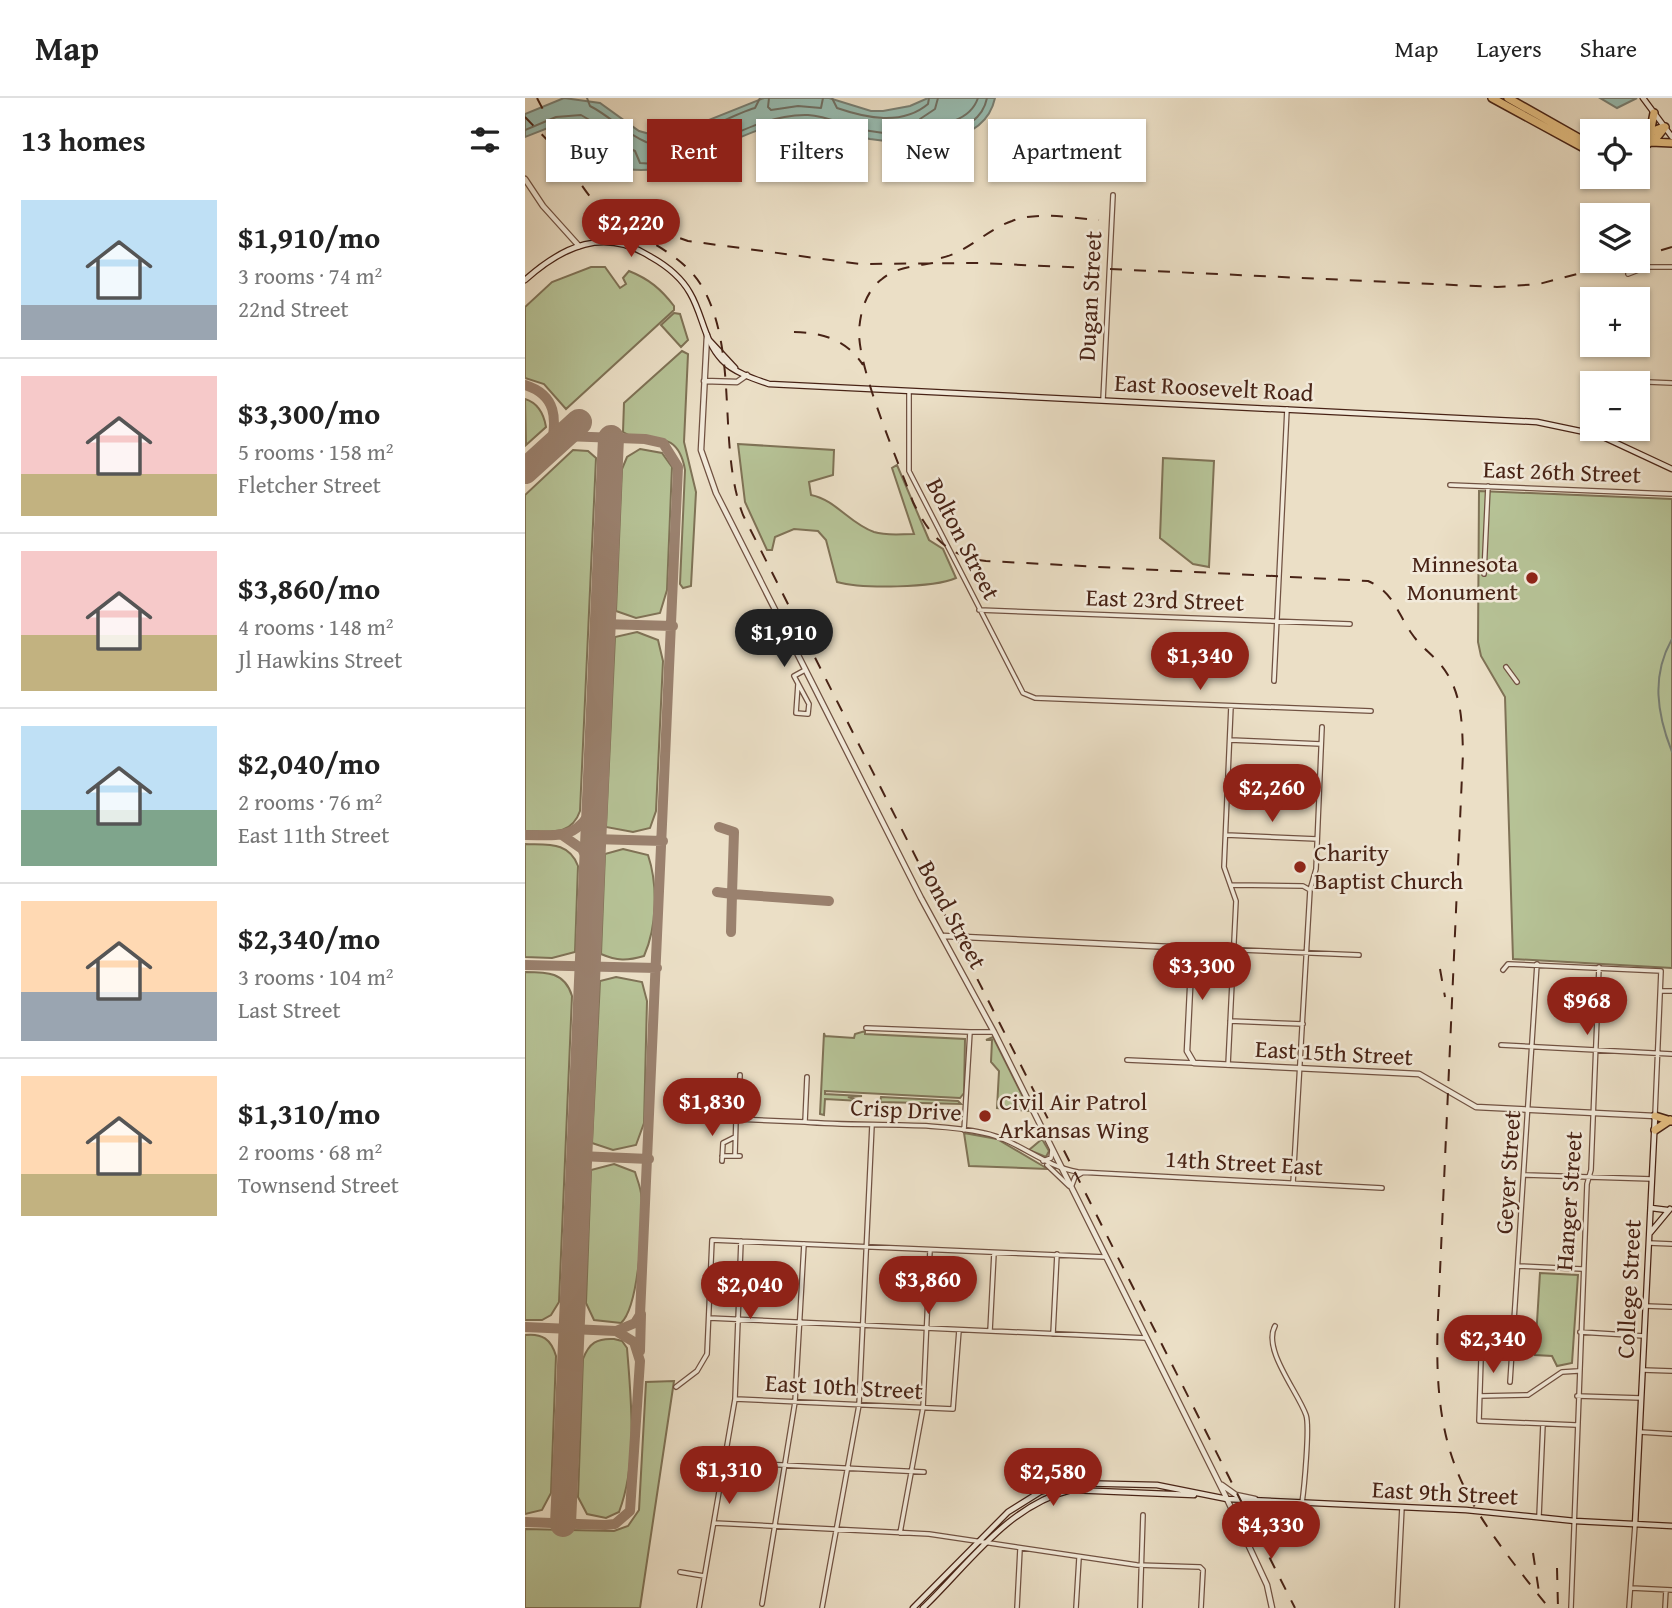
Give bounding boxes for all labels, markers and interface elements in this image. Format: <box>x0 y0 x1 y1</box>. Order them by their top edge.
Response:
text: Map <box>35 24 99 72</box>
text: Map <box>1395 31 1438 66</box>
text: Layers <box>1476 31 1542 66</box>
text: Share <box>1580 31 1637 66</box>
text: 13 homes <box>21 118 146 162</box>
chip: Buy <box>546 119 633 182</box>
chip: Rent <box>647 119 742 182</box>
chip: Filters <box>756 119 868 182</box>
chip: New <box>882 119 974 182</box>
chip: Apartment <box>988 119 1146 182</box>
map controls <box>1580 119 1650 441</box>
button: locate <box>1580 119 1650 189</box>
icon: filters <box>466 121 504 159</box>
pin: $2,220 <box>574 200 688 259</box>
button: layers <box>1580 203 1650 273</box>
text: $2,220 <box>598 205 664 238</box>
text: $1,910/mo <box>238 215 380 259</box>
icon: home <box>77 228 161 312</box>
street label: Dugan Street <box>1069 229 1110 362</box>
text: 3 rooms · 74 m² <box>238 259 382 292</box>
button: + <box>1580 287 1650 357</box>
text: 22nd Street <box>238 292 349 325</box>
street label: East Roosevelt Road <box>1114 365 1315 410</box>
button: − <box>1580 371 1650 441</box>
text: $3,300/mo <box>238 391 380 435</box>
icon: home <box>77 404 161 488</box>
text: 5 rooms · 158 m² <box>238 435 393 468</box>
street label: East 26th Street <box>1483 451 1642 492</box>
text: Fletcher Street <box>238 468 381 501</box>
street label: Bolton Street <box>918 472 1009 606</box>
place label: Minnesota Monument <box>1407 546 1519 609</box>
text: $3,860/mo <box>238 566 380 610</box>
marker: Minnesota Monument <box>1524 570 1540 586</box>
icon: home <box>77 579 161 663</box>
street label: East 23rd Street <box>1085 579 1245 620</box>
text: 4 rooms · 148 m² <box>238 610 393 643</box>
pin: $1,910 <box>727 610 841 669</box>
text: $1,910 <box>751 615 817 648</box>
pin: $1,340 <box>1143 632 1257 692</box>
text: $1,340 <box>1167 638 1233 671</box>
text: Jl Hawkins Street <box>238 643 402 676</box>
text: $2,040/mo <box>238 741 380 785</box>
icon: home <box>77 754 161 838</box>
pin: $2,260 <box>1215 764 1329 824</box>
text: $2,260 <box>1239 770 1305 803</box>
text: 2 rooms · 76 m² <box>238 785 382 818</box>
text: East 11th Street <box>238 818 389 851</box>
place label: Charity Baptist Church <box>1314 835 1464 898</box>
street label: Bond Street <box>909 854 996 976</box>
marker: Charity Baptist Church <box>1292 859 1308 875</box>
text: $2,340/mo <box>238 916 380 960</box>
icon: home <box>77 929 161 1013</box>
pin: $3,300 <box>1145 942 1259 1002</box>
text: $3,300 <box>1169 948 1235 981</box>
text: 3 rooms · 104 m² <box>238 960 393 993</box>
pin: $968 <box>1546 978 1628 1037</box>
text: $968 <box>1563 983 1611 1016</box>
text: Last Street <box>238 993 341 1026</box>
street label: East 15th Street <box>1254 1031 1414 1074</box>
pin: $1,830 <box>655 1079 769 1138</box>
text: $1,830 <box>679 1084 745 1117</box>
place label: Civil Air Patrol Arkansas Wing <box>999 1084 1149 1147</box>
street label: Crisp Drive <box>850 1089 963 1130</box>
text: $1,310/mo <box>238 1091 380 1135</box>
icon: home <box>77 1104 161 1188</box>
marker: Civil Air Patrol Arkansas Wing <box>977 1108 993 1124</box>
street label: Geyer Street <box>1486 1108 1529 1235</box>
street label: Hanger Street <box>1546 1129 1591 1272</box>
text: 2 rooms · 68 m² <box>238 1135 382 1168</box>
street label: 14th Street East <box>1164 1141 1324 1184</box>
text: Townsend Street <box>238 1168 399 1201</box>
street label: College Street <box>1607 1218 1650 1359</box>
pin: $3,860 <box>871 1256 985 1316</box>
pin: $2,040 <box>693 1262 807 1321</box>
text: $3,860 <box>895 1262 961 1295</box>
text: $2,040 <box>717 1267 783 1300</box>
pin: $2,340 <box>1436 1316 1550 1375</box>
text: $2,340 <box>1460 1321 1526 1354</box>
street label: East 10th Street <box>764 1365 924 1408</box>
pin: $1,310 <box>672 1446 786 1506</box>
pin: $2,580 <box>996 1448 1110 1508</box>
text: $1,310 <box>696 1452 762 1485</box>
text: $2,580 <box>1020 1454 1086 1487</box>
street label: East 9th Street <box>1371 1471 1520 1514</box>
pin: $4,330 <box>1214 1502 1328 1561</box>
text: $4,330 <box>1238 1507 1304 1540</box>

